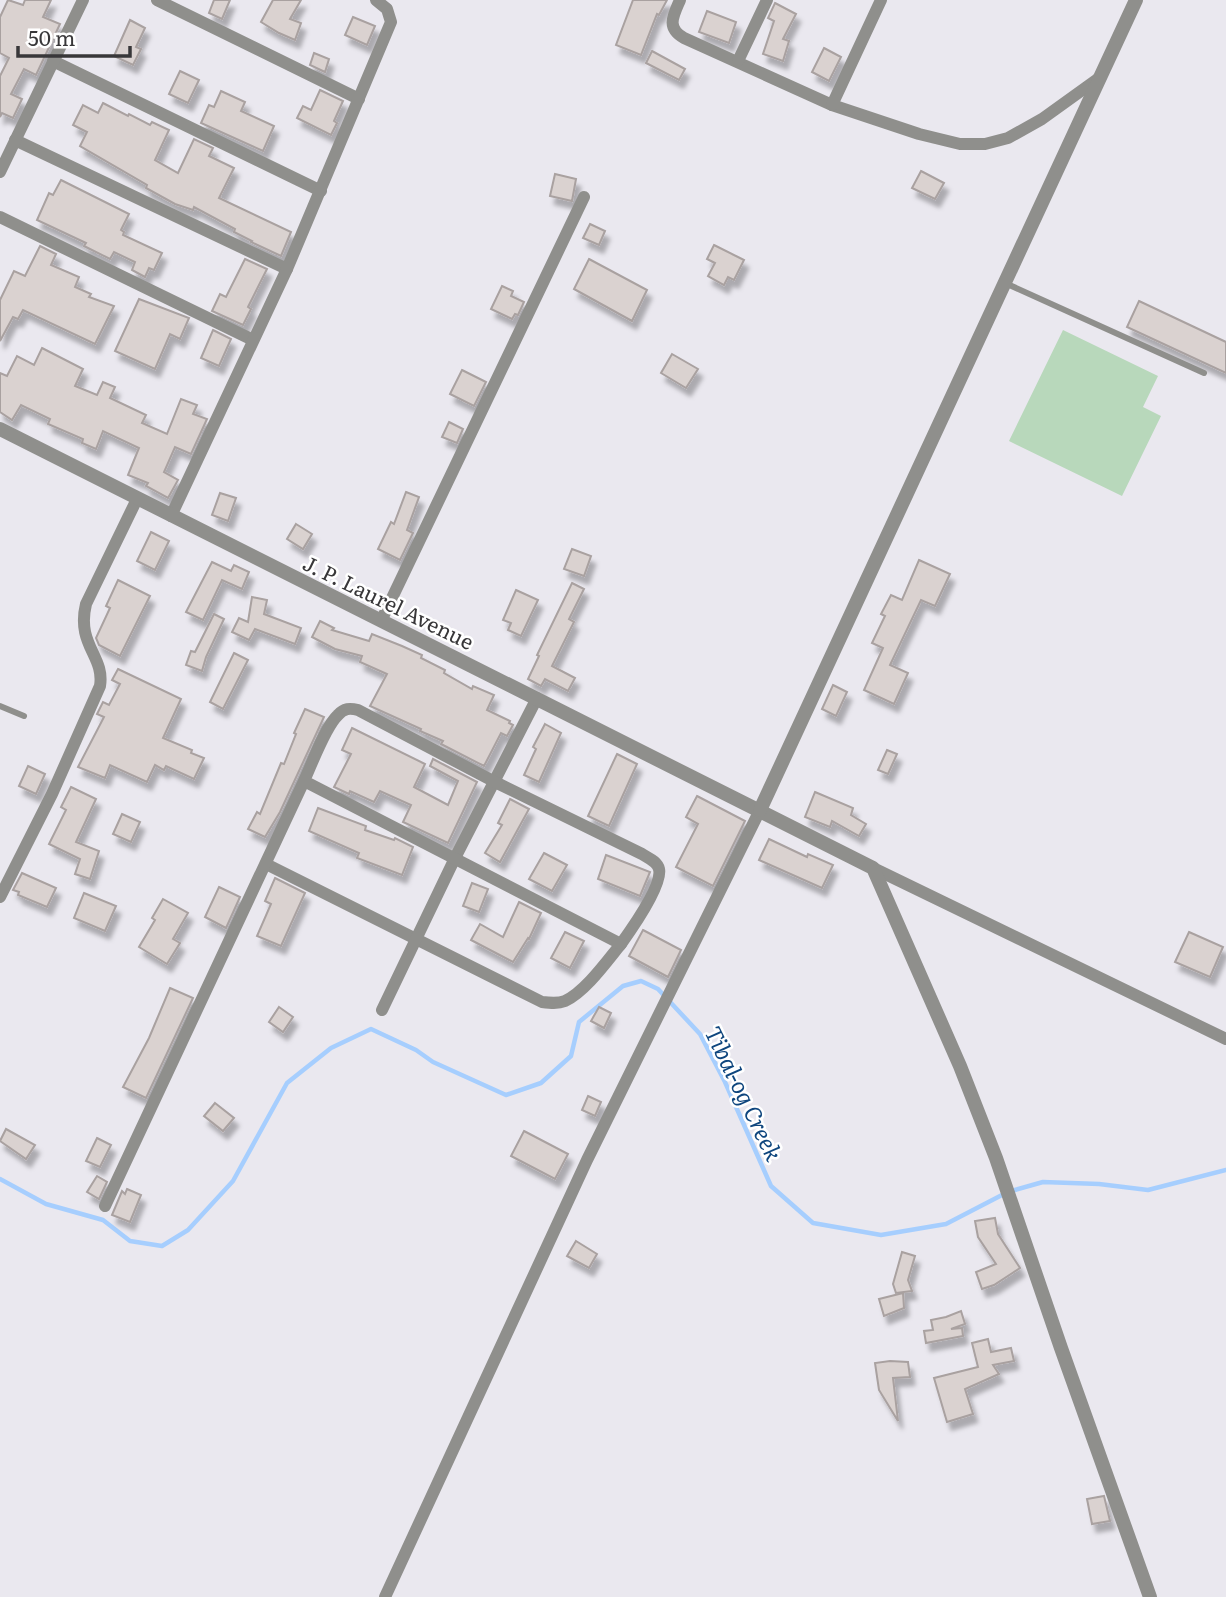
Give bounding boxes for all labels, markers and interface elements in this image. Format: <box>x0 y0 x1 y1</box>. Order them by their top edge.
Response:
scale bar <box>18 14 130 58</box>
text: 50 m <box>28 21 75 52</box>
street label: J. P. Laurel Avenue <box>298 546 480 656</box>
water label: Tibal-og Creek <box>698 1020 792 1166</box>

